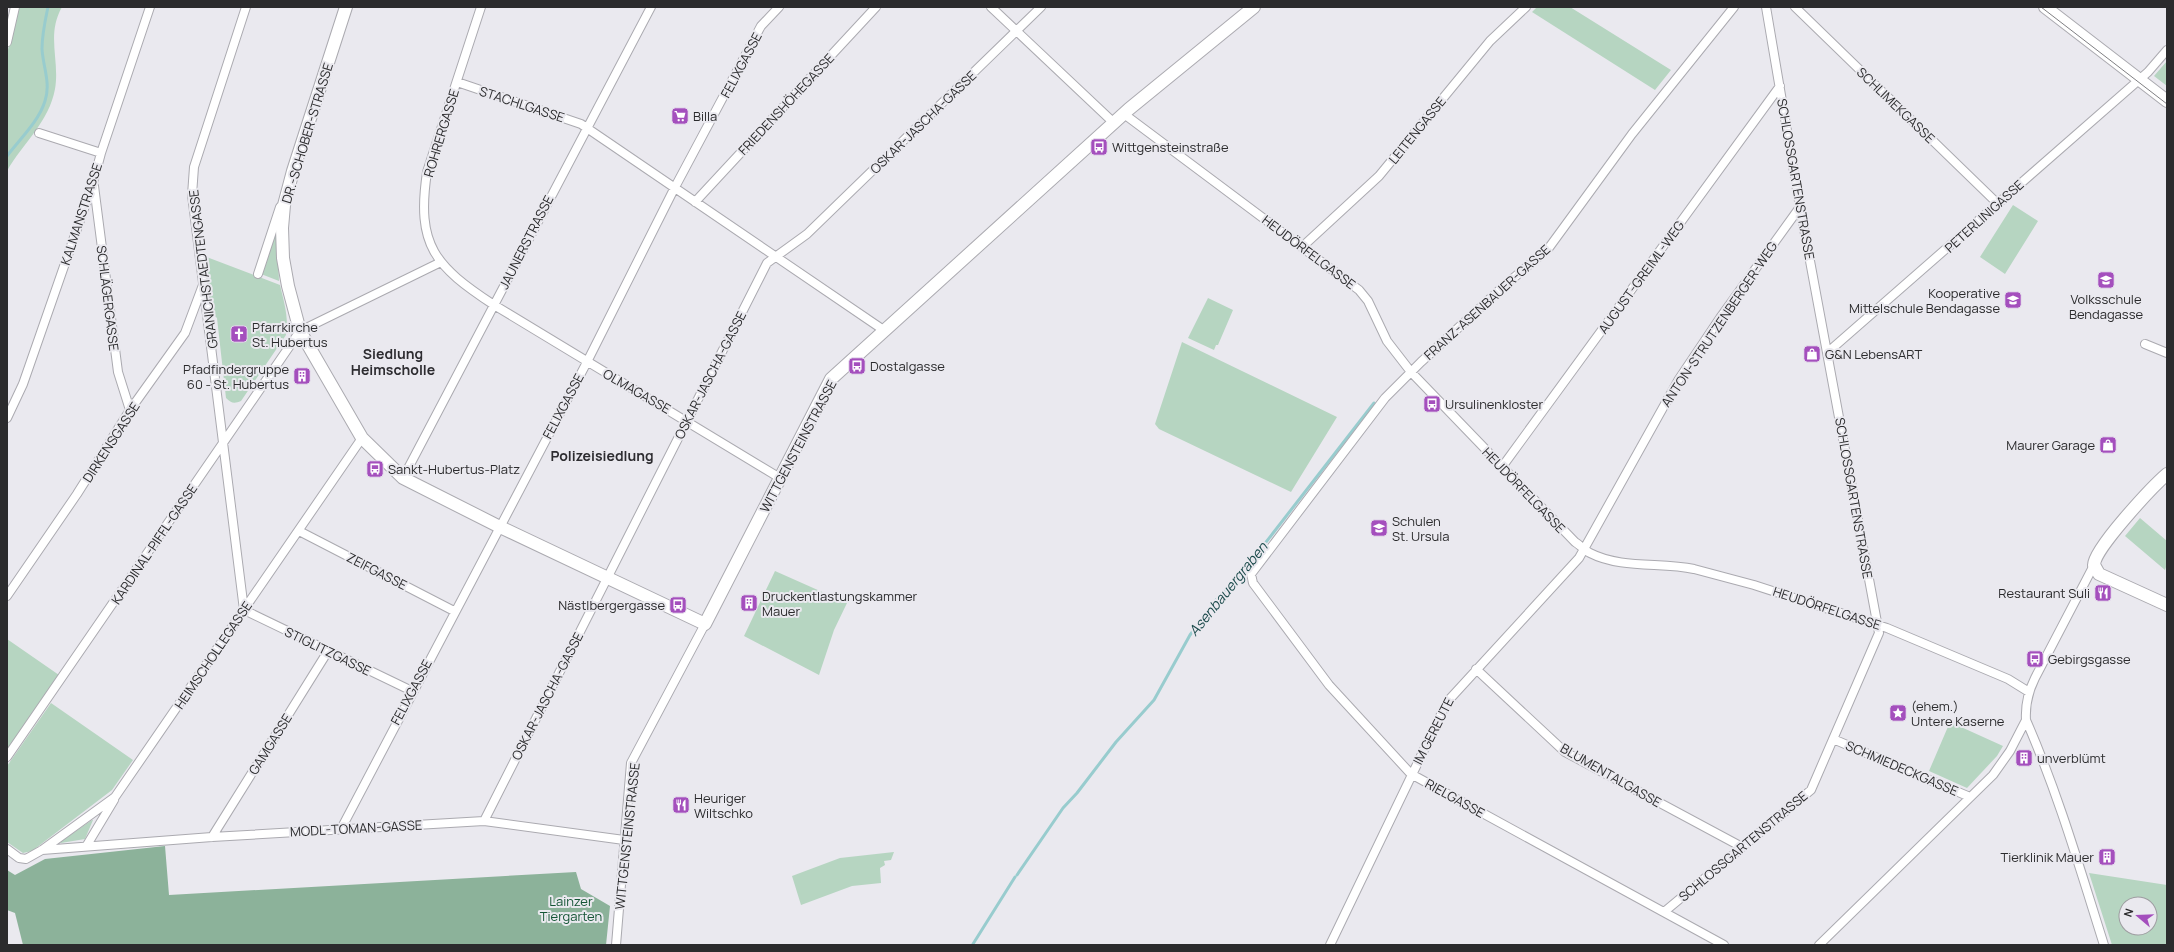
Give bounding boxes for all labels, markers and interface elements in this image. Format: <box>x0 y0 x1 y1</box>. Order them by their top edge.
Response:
street label: FELIXGASSE <box>716 29 766 101</box>
street label: FRIEDENSHÖHEGASSE <box>734 49 838 159</box>
street label: DR.-SCHOBER-STRASSE <box>277 61 337 205</box>
street label: SCHLIMEKGASSE <box>1853 63 1939 147</box>
street label: OSKAR-JASCHA-GASSE <box>866 66 980 178</box>
street label: STACHLGASSE <box>477 82 567 126</box>
street label: ROHRERGASSE <box>419 87 463 179</box>
street label: LEITENGASSE <box>1384 93 1450 167</box>
street label: SCHLOSSGARTENSTRASSE <box>1773 97 1819 261</box>
supermarket icon: Billa <box>670 106 690 126</box>
place label: Billa <box>693 107 717 125</box>
bus stop icon: Wittgensteinstraße <box>1089 137 1109 157</box>
place label: Wittgensteinstraße <box>1112 138 1229 156</box>
street label: KALMANSTRASSE <box>56 161 106 267</box>
street label: PETERLINIGASSE <box>1941 176 2027 256</box>
street label: GRANICHSTAEDTENGASSE <box>184 189 222 349</box>
street label: JAUNERSTRASSE <box>495 192 557 292</box>
street label: HEUDÖRFELGASSE <box>1259 211 1359 293</box>
street label: AUGUST-GREIML-WEG <box>1594 217 1688 337</box>
street label: ANTON-STRUTZENBERGER-WEG <box>1657 238 1781 410</box>
street label: FRANZ-ASENBAUER-GASSE <box>1420 240 1554 364</box>
street label: SCHLÄGERGASSE <box>93 244 123 352</box>
school or university icon: Volksschule Bendagasse <box>2096 270 2116 290</box>
place label: Kooperative Mittelschule Bendagasse <box>1849 284 2000 317</box>
school or university icon: Kooperative Mittelschule Bendagasse <box>2003 290 2023 310</box>
place label: Volksschule Bendagasse <box>2069 290 2143 323</box>
street label: OSKAR-JASCHA-GASSE <box>670 308 750 442</box>
place label: Pfarrkirche St. Hubertus <box>252 318 328 351</box>
church icon: Pfarrkirche St. Hubertus <box>229 324 249 344</box>
district label: Siedlung Heimscholle <box>351 344 435 379</box>
shop icon: G&N LebensART <box>1802 344 1822 364</box>
place label: G&N LebensART <box>1825 345 1922 363</box>
bus stop icon: Dostalgasse <box>847 356 867 376</box>
place label: Dostalgasse <box>870 357 945 375</box>
place label: Pfadfindergruppe 60 - St. Hubertus <box>183 360 289 393</box>
street label: OLMAGASSE <box>600 364 674 418</box>
building icon: Pfadfindergruppe 60 - St. Hubertus <box>292 366 312 386</box>
street label: FELIXGASSE <box>538 370 588 442</box>
street label: WITTGENSTEINSTRASSE <box>755 377 841 515</box>
bus stop icon: Ursulinenkloster <box>1422 394 1442 414</box>
place label: Ursulinenkloster <box>1445 395 1543 413</box>
street label: DIRKENSGASSE <box>78 398 144 486</box>
street label: SCHLOSSGARTENSTRASSE <box>1831 416 1877 580</box>
shop icon: Maurer Garage <box>2098 435 2118 455</box>
place label: Maurer Garage <box>2006 436 2095 454</box>
street label: HEUDÖRFELGASSE <box>1478 443 1570 537</box>
district label: Polizeisiedlung <box>550 446 654 465</box>
bus stop icon: Sankt-Hubertus-Platz <box>365 459 385 479</box>
place label: Sankt-Hubertus-Platz <box>388 460 520 478</box>
street label: KARDINAL-PIFFL-GASSE <box>107 480 201 608</box>
place label: Schulen St. Ursula <box>1392 512 1449 545</box>
school or university icon: Schulen St. Ursula <box>1369 518 1389 538</box>
water label: Asenbauergraben <box>1184 537 1272 639</box>
street label: ZEIFGASSE <box>344 548 410 594</box>
street label: HEUDÖRFELGASSE <box>1771 582 1883 634</box>
restaurant icon: Restaurant Suli <box>2093 583 2113 603</box>
place label: Restaurant Suli <box>1998 584 2090 602</box>
place label: Druckentlastungskammer Mauer <box>762 587 918 620</box>
building icon: Druckentlastungskammer Mauer <box>739 593 759 613</box>
bus stop icon: Nästlbergergasse <box>668 595 688 615</box>
place label: Nästlbergergasse <box>558 596 665 614</box>
street label: HEIMSCHOLLEGASSE <box>170 597 256 713</box>
street label: STIGLITZGASSE <box>282 622 374 680</box>
street label: OSKAR-JASCHA-GASSE <box>507 629 587 763</box>
bus stop icon: Gebirgsgasse <box>2025 649 2045 669</box>
place label: Gebirgsgasse <box>2048 650 2131 668</box>
street label: FELIXGASSE <box>386 656 436 728</box>
street label: IM GEREUTE <box>1408 694 1458 768</box>
place label: (ehem.) Untere Kaserne <box>1911 697 2005 730</box>
place icon: (ehem.) Untere Kaserne <box>1888 703 1908 723</box>
street label: GAMGASSE <box>244 710 296 778</box>
street label: SCHMIEDECKGASSE <box>1843 736 1961 800</box>
street label: BLUMENTALGASSE <box>1557 739 1665 811</box>
building icon: unverblümt <box>2014 748 2034 768</box>
place label: unverblümt <box>2037 749 2106 767</box>
street label: WITTGENSTEINSTRASSE <box>610 762 644 910</box>
street label: RIELGASSE <box>1422 774 1488 822</box>
street label: SCHLOSSGARTENSTRASSE <box>1675 787 1811 905</box>
place label: Heuriger Wiltschko <box>694 789 753 822</box>
restaurant icon: Heuriger Wiltschko <box>671 795 691 815</box>
street label: MODL-TOMAN-GASSE <box>289 816 423 840</box>
building icon: Tierklinik Mauer <box>2097 847 2117 867</box>
place label: Tierklinik Mauer <box>2000 848 2094 866</box>
park label: Lainzer Tiergarten <box>540 892 602 925</box>
north arrow <box>2118 896 2158 936</box>
text: N <box>2120 906 2136 919</box>

